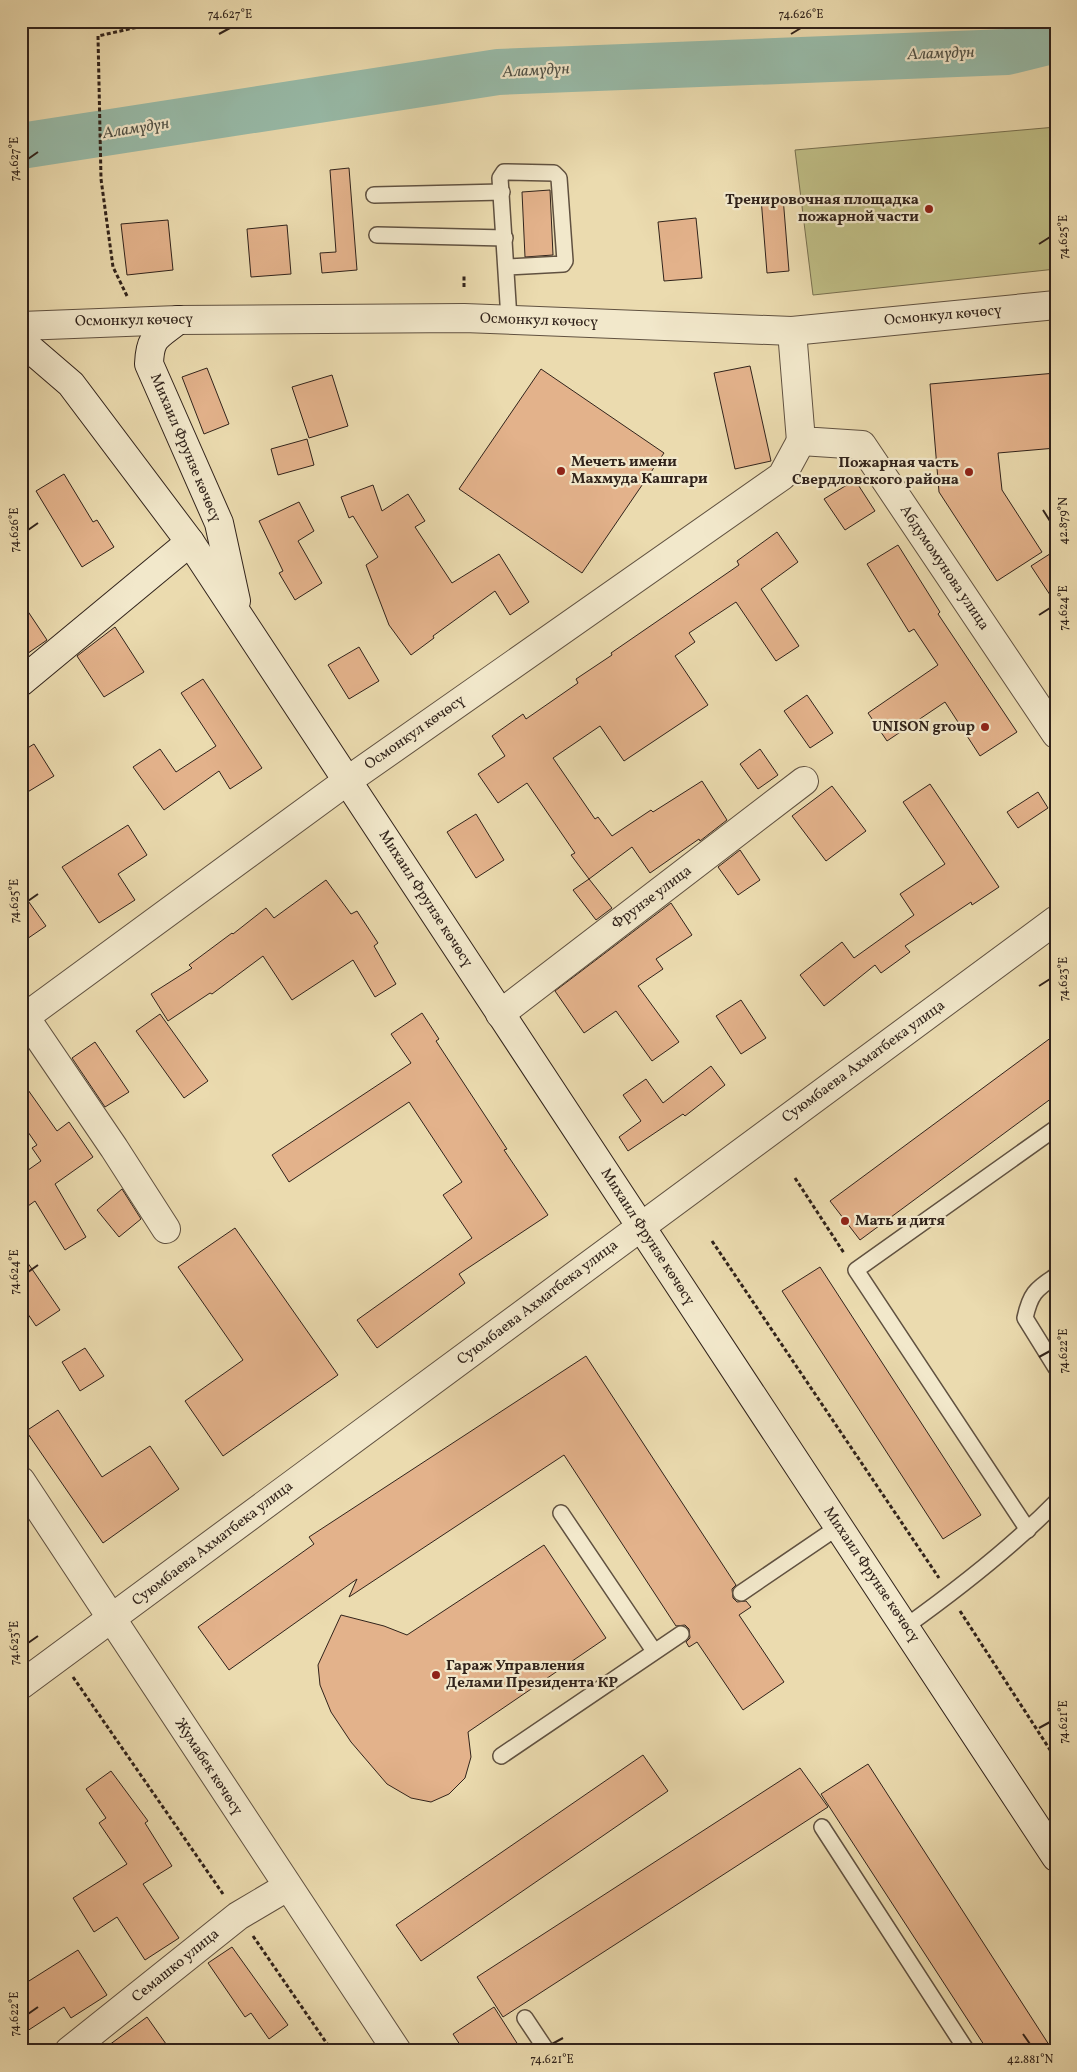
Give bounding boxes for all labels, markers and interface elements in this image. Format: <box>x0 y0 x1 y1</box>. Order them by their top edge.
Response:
text: 74.627°E <box>208 7 252 23</box>
text: 74.626°E <box>779 7 823 23</box>
water label: Аламүдүн <box>906 42 975 66</box>
water label: Аламүдүн <box>501 58 570 84</box>
water label: Аламүдүн <box>100 113 171 145</box>
text: 74.627°E <box>7 137 23 181</box>
place label: Тренировочная площадка пожарной части <box>725 190 919 228</box>
marker: Тренировочная площадка пожарной части <box>923 203 935 215</box>
text: 74.625°E <box>1056 215 1072 259</box>
street label: Осмонкул көчөсү <box>883 300 1003 332</box>
street label: Осмонкул көчөсү <box>480 308 599 334</box>
street label: Осмонкул көчөсү <box>75 309 193 333</box>
street label: Михаил Фрунзе көчөсү <box>144 370 226 526</box>
place label: Мечеть имени Махмуда Кашгари <box>571 452 708 490</box>
place label: Пожарная часть Свердловского района <box>792 453 959 491</box>
marker: Мечеть имени Махмуда Кашгари <box>555 465 567 477</box>
marker: Пожарная часть Свердловского района <box>963 466 975 478</box>
text: 42.879°N <box>1056 497 1072 545</box>
street label: Абдумомунова улица <box>894 501 994 635</box>
text: 74.626°E <box>7 508 23 552</box>
text: 74.624°E <box>1056 585 1072 631</box>
street label: Осмонкул көчөсү <box>361 690 470 776</box>
place label: UNISON group <box>872 717 975 738</box>
marker: UNISON group <box>979 721 991 733</box>
street label: Михаил Фрунзе көчөсү <box>373 826 477 972</box>
street label: Фрунзе улица <box>607 861 697 935</box>
text: 74.625°E <box>7 879 23 923</box>
text: 74.623°E <box>1056 957 1072 1001</box>
street label: Суюмбаева Ахматбека улица <box>778 996 950 1128</box>
street label: Михаил Фрунзе көчөсү <box>595 1164 699 1310</box>
place label: Мать и дитя <box>855 1211 946 1232</box>
marker: Мать и дитя <box>839 1215 851 1227</box>
street label: Суюмбаева Ахматбека улица <box>453 1235 623 1371</box>
text: 74.624°E <box>7 1249 23 1295</box>
text: 74.622°E <box>1056 1328 1072 1374</box>
street label: Суюмбаева Ахматбека улица <box>128 1476 298 1612</box>
street label: Михаил Фрунзе көчөсү <box>818 1503 924 1647</box>
text: 74.623°E <box>7 1621 23 1665</box>
place label: Гараж Управления Делами Президента КР <box>446 1656 618 1694</box>
marker: Гараж Управления Делами Президента КР <box>430 1669 442 1681</box>
text: 74.621°E <box>1056 1700 1072 1744</box>
street label: Жумабек көчөсү <box>169 1715 247 1820</box>
street label: Семашко улица <box>128 1924 224 2008</box>
text: 74.622°E <box>7 1991 23 2037</box>
text: 74.621°E <box>530 2052 574 2068</box>
text: 42.881°N <box>1007 2052 1053 2068</box>

